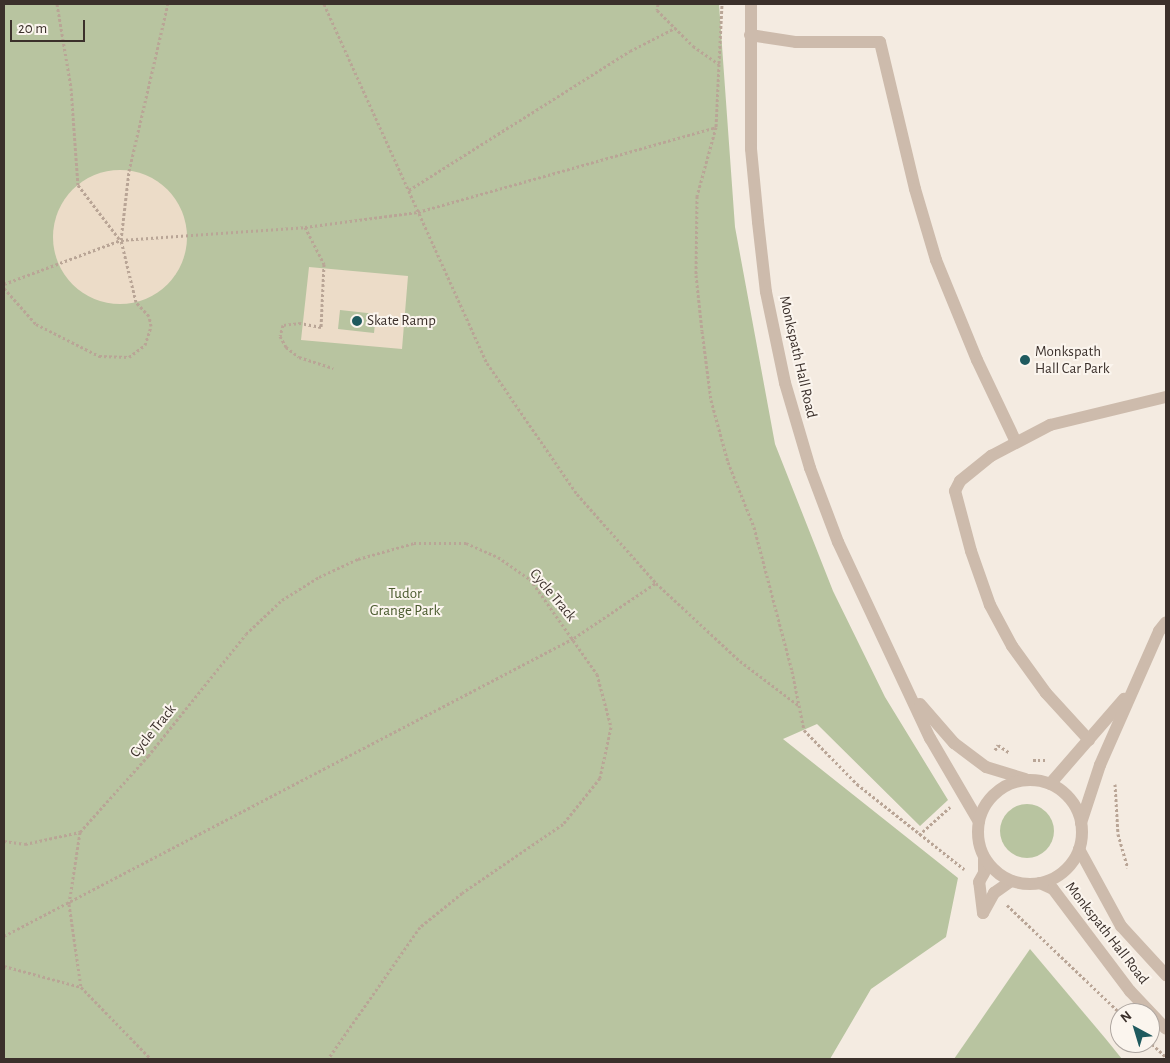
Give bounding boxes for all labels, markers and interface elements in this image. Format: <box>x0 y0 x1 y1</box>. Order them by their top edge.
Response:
scale bar <box>12 10 88 42</box>
text: 20 m <box>18 21 47 36</box>
street label: Monkspath Hall Road <box>775 294 821 420</box>
place label: Skate Ramp <box>367 312 436 330</box>
marker: Skate Ramp <box>351 315 363 327</box>
place label: Monkspath Hall Car Park <box>1035 342 1110 377</box>
marker: Monkspath Hall Car Park <box>1019 354 1031 366</box>
street label: Cycle Track <box>526 565 580 625</box>
park label: Tudor Grange Park <box>370 584 440 619</box>
street label: Cycle Track <box>126 701 180 761</box>
street label: Monkspath Hall Road <box>1061 878 1153 988</box>
north arrow <box>1110 1003 1160 1053</box>
text: N <box>1118 1009 1134 1026</box>

